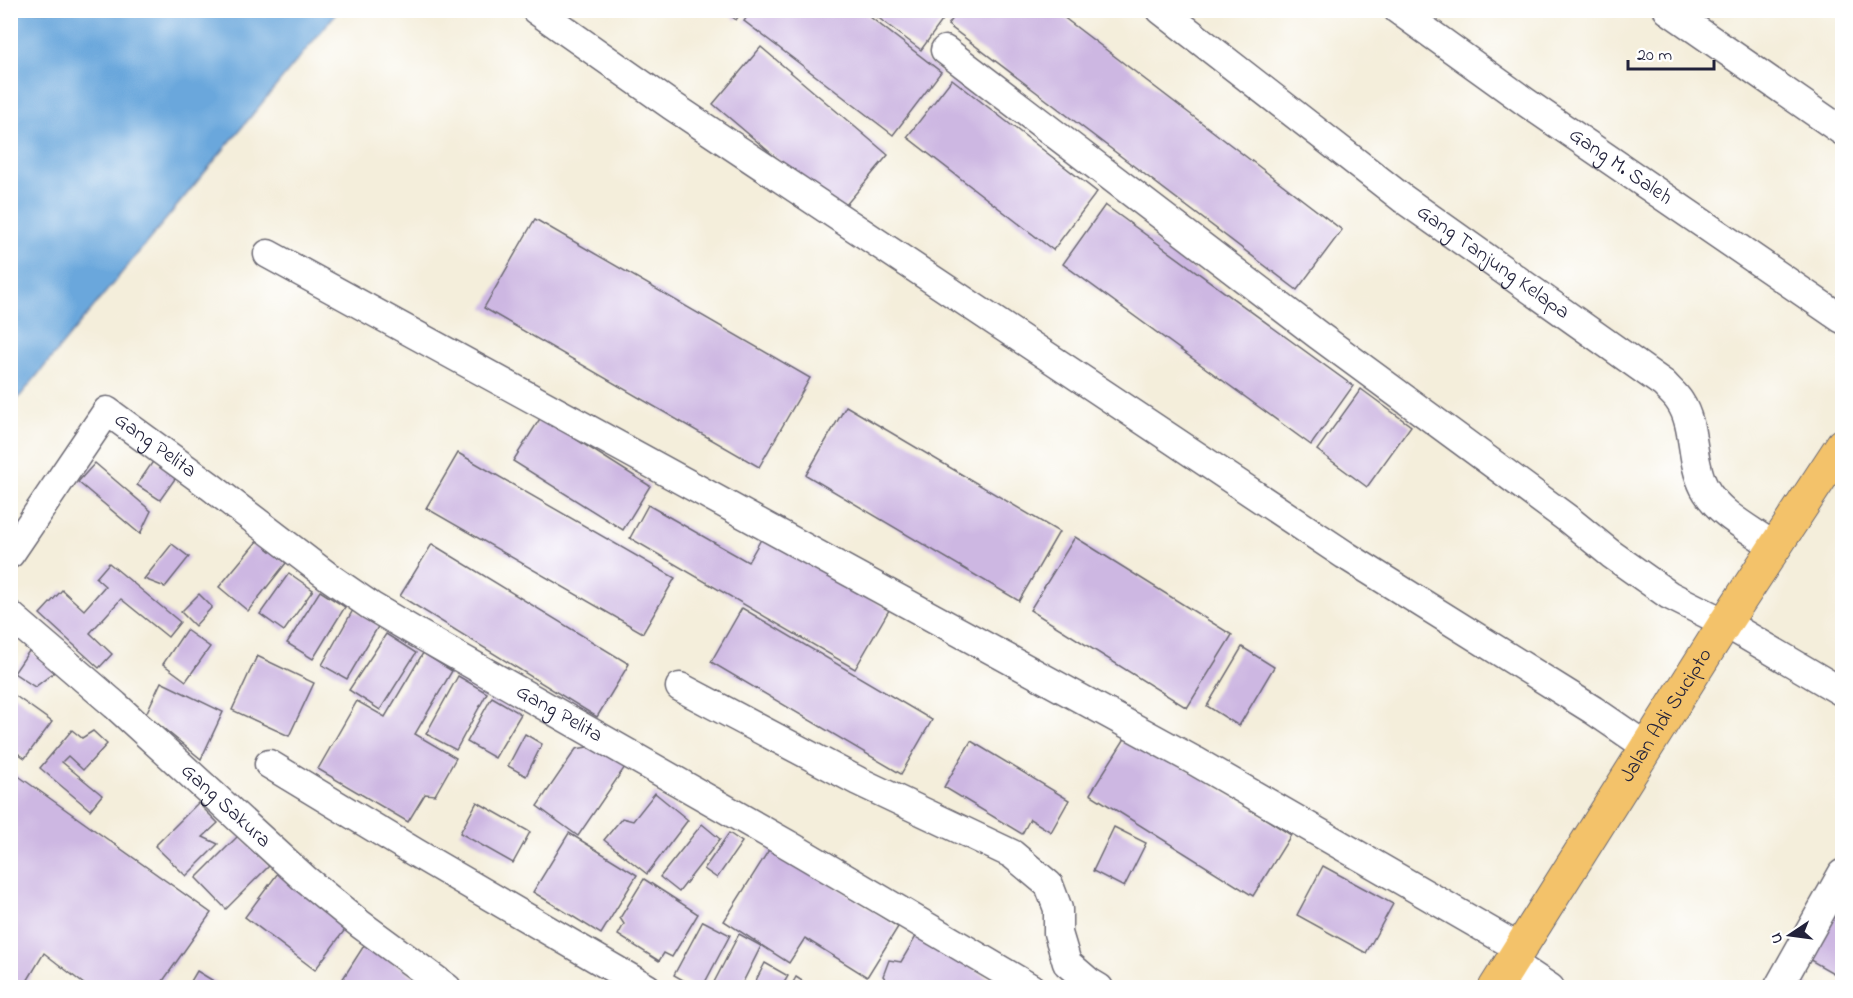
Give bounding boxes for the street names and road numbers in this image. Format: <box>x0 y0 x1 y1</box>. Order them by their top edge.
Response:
street label: Gang M. Saleh <box>1562 121 1678 213</box>
street label: Gang Tanjung Kelapa <box>1410 198 1576 327</box>
street label: Gang Pelita <box>107 406 202 486</box>
street label: Jalan Adi Sucipto <box>1613 642 1720 789</box>
street label: Gang Pelita <box>510 677 608 751</box>
street label: Gang Sakura <box>173 757 277 855</box>

